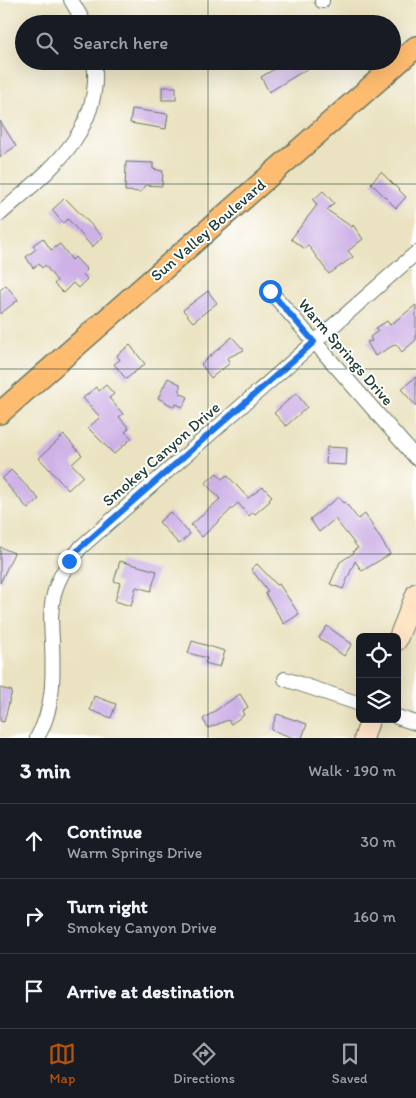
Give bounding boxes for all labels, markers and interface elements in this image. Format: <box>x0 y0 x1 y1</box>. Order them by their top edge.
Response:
search box <box>15 15 401 70</box>
icon: search <box>33 29 61 57</box>
text: Search here <box>73 31 168 54</box>
street label: Sun Valley Boulevard <box>147 175 270 285</box>
route start <box>259 280 282 303</box>
street label: Warm Springs Drive <box>294 295 398 409</box>
street label: Smokey Canyon Drive <box>98 398 224 510</box>
route end <box>58 550 81 573</box>
map controls <box>356 633 401 723</box>
button: locate <box>356 633 401 678</box>
button: layers <box>356 678 401 723</box>
text: 3 min <box>20 758 70 783</box>
text: Walk · 190 m <box>308 761 396 780</box>
text: Continue <box>67 820 142 843</box>
icon: ahead <box>20 827 48 855</box>
text: 30 m <box>360 832 396 851</box>
text: Warm Springs Drive <box>67 843 202 862</box>
text: Turn right <box>67 895 148 918</box>
icon: right <box>20 902 48 930</box>
text: 160 m <box>353 907 396 926</box>
text: Smokey Canyon Drive <box>67 918 217 937</box>
icon: arrive <box>20 977 48 1005</box>
text: Arrive at destination <box>67 980 234 1003</box>
tab: Map <box>48 1040 76 1087</box>
tab: Directions <box>173 1040 235 1087</box>
tab: Saved <box>332 1040 368 1087</box>

